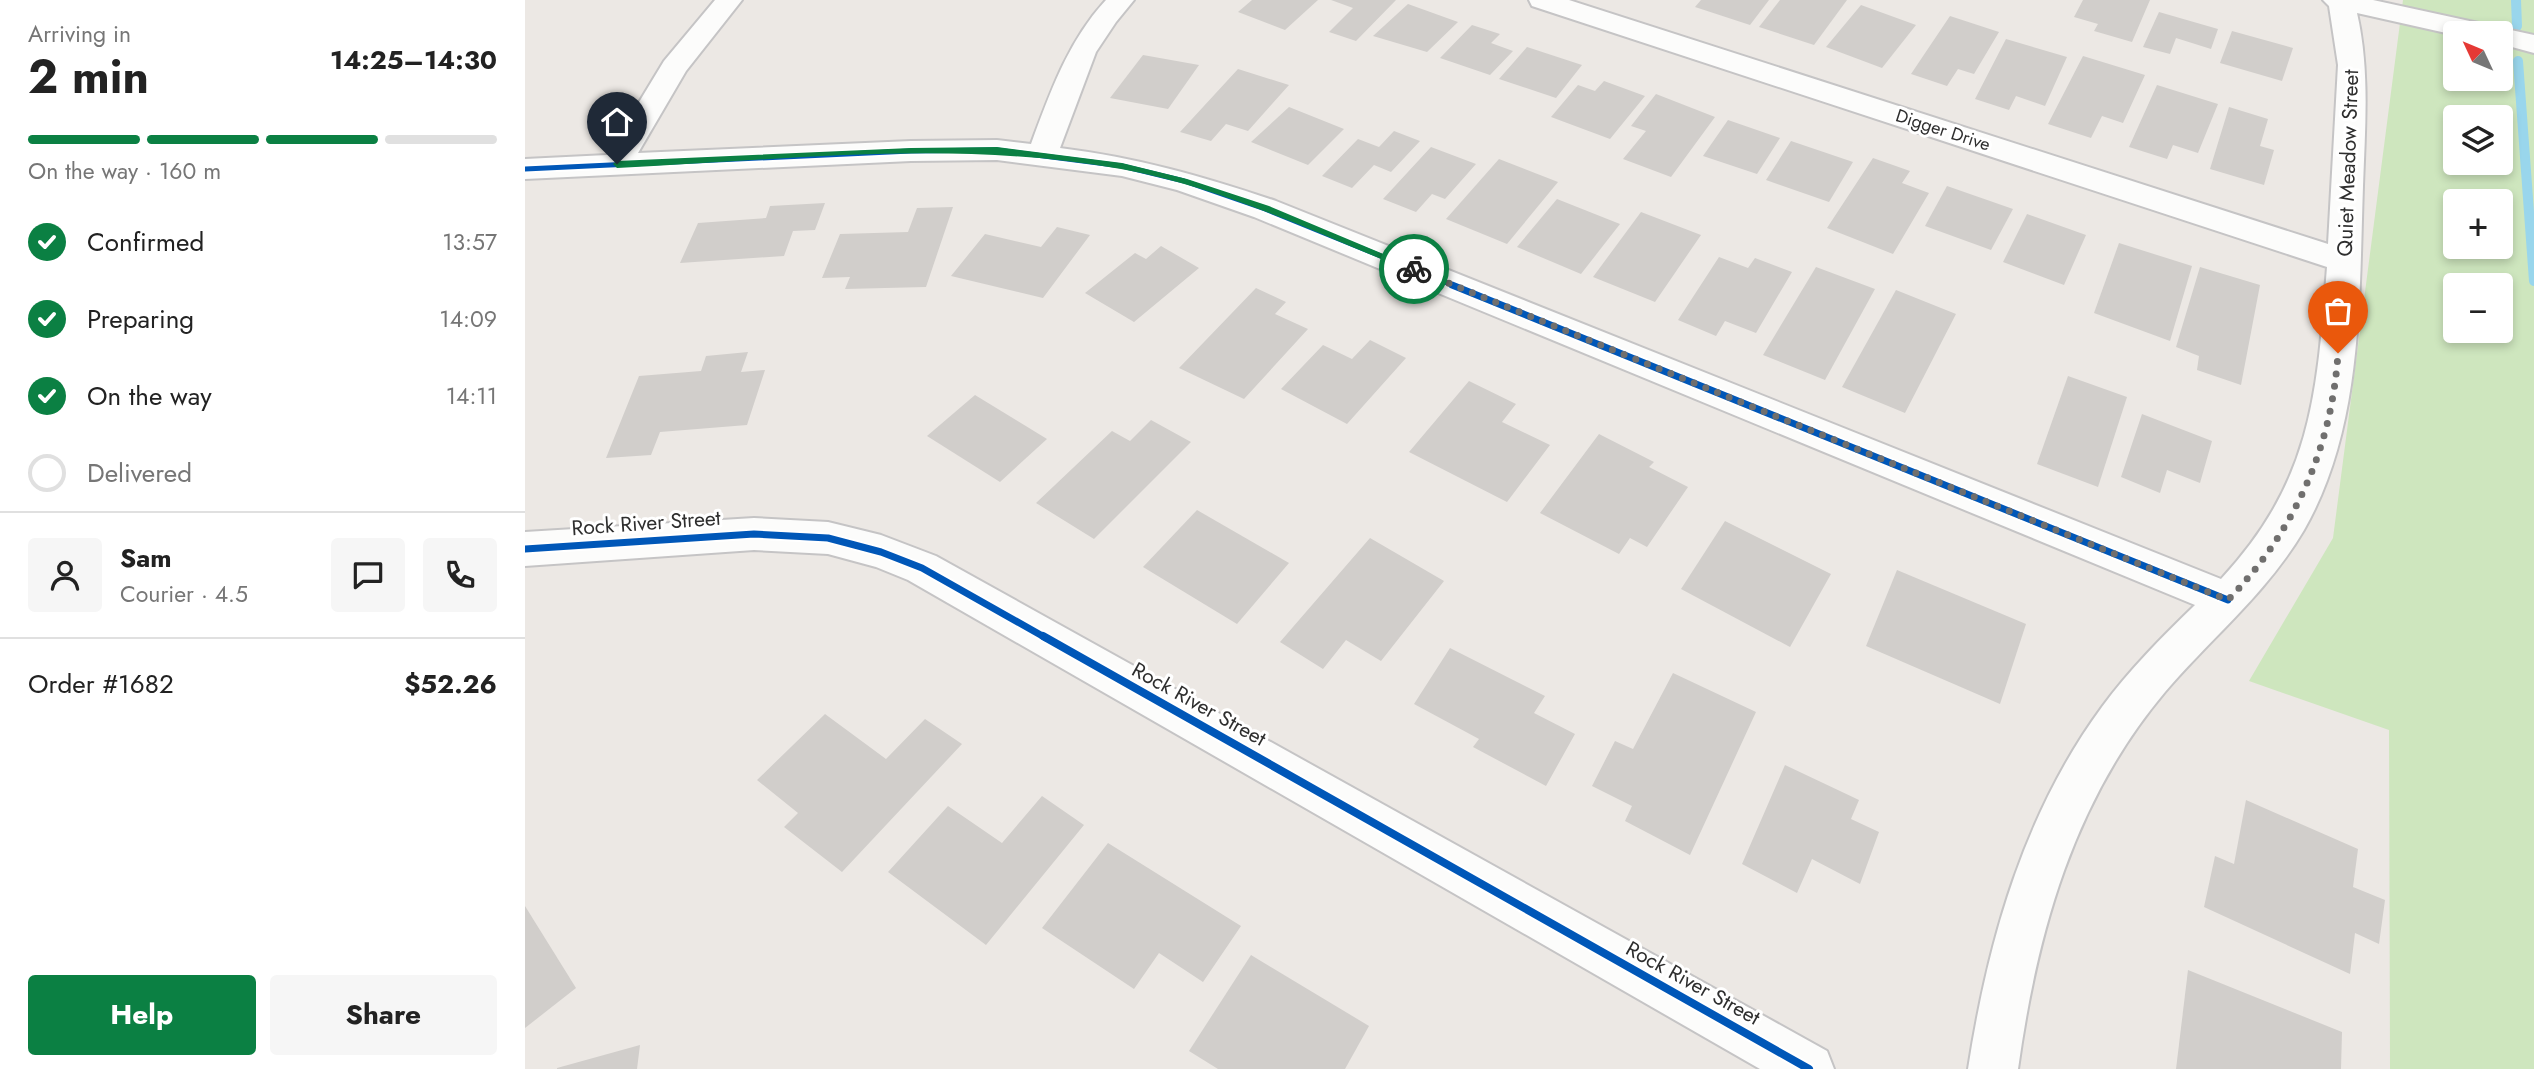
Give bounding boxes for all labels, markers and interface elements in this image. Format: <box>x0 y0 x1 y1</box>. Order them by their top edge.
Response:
text: Arriving in <box>28 17 131 51</box>
north arrow <box>2443 21 2513 91</box>
map controls <box>2443 21 2513 343</box>
text: 14:25–14:30 <box>330 41 497 79</box>
text: 2 min <box>28 44 149 110</box>
street label: Quiet Meadow Street <box>2330 69 2366 257</box>
pin <box>587 92 647 164</box>
street label: Digger Drive <box>1892 102 1994 158</box>
icon: home <box>598 103 636 141</box>
button: layers <box>2443 105 2513 175</box>
text: On the way · 160 m <box>28 154 221 188</box>
button: + <box>2443 189 2513 259</box>
icon: check <box>28 223 66 261</box>
text: Confirmed <box>87 223 204 261</box>
text: 13:57 <box>442 225 497 259</box>
courier <box>1379 234 1449 304</box>
icon: bike <box>1395 250 1433 288</box>
button: − <box>2443 273 2513 343</box>
pin <box>2308 281 2368 353</box>
icon: bag <box>2319 292 2357 330</box>
icon: check <box>28 300 66 338</box>
text: Preparing <box>87 300 194 338</box>
text: 14:09 <box>439 302 497 336</box>
icon: check <box>28 377 66 415</box>
text: On the way <box>87 377 212 415</box>
text: 14:11 <box>446 379 497 413</box>
text: Delivered <box>87 454 192 492</box>
street label: Rock River Street <box>570 503 722 543</box>
button: person <box>28 538 102 612</box>
button: chat <box>331 538 405 612</box>
button: phone <box>423 538 497 612</box>
text: Sam <box>120 539 172 577</box>
text: Courier · 4.5 <box>120 577 248 611</box>
street label: Rock River Street <box>1126 655 1272 753</box>
text: Order #1682 <box>28 665 174 703</box>
text: $52.26 <box>404 665 497 703</box>
street label: Rock River Street <box>1620 934 1766 1032</box>
button: Help <box>28 975 256 1055</box>
button: Share <box>270 975 497 1055</box>

